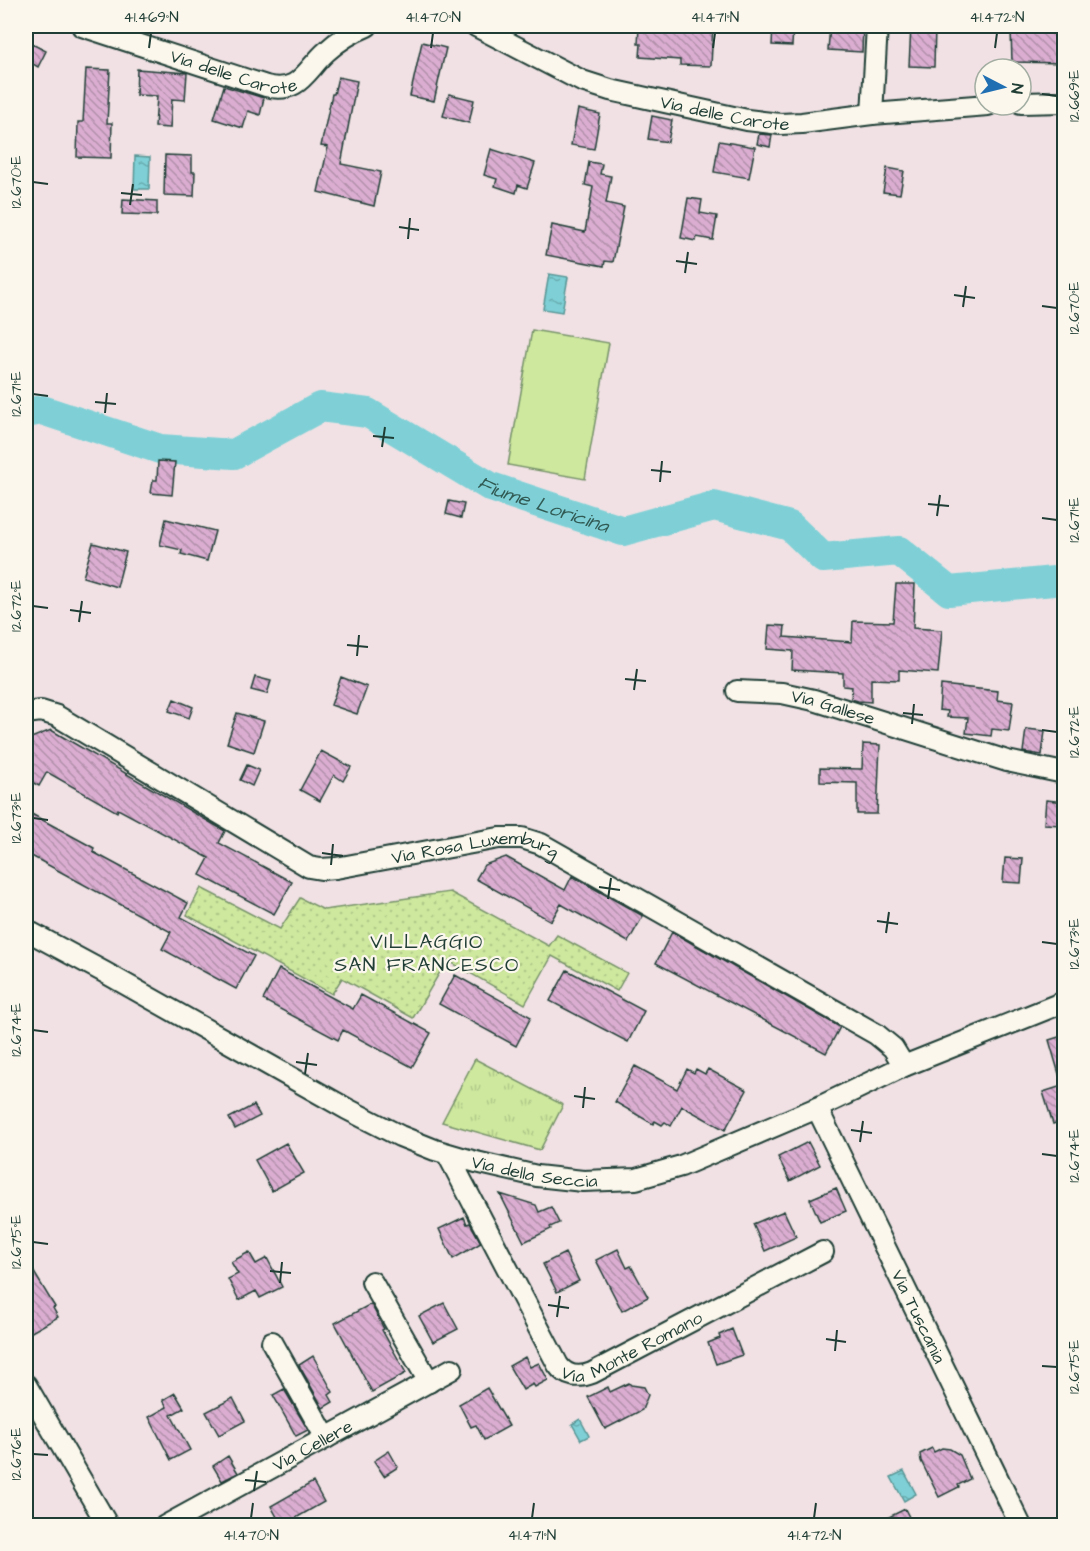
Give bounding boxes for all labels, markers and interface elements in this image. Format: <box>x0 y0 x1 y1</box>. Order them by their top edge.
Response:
text: 41.469°N <box>123 7 179 28</box>
text: 41.470°N <box>405 7 461 28</box>
text: 41.471°N <box>691 7 739 28</box>
text: 41.472°N <box>970 7 1024 28</box>
street label: Via delle Carote <box>167 44 302 101</box>
north arrow <box>973 57 1033 117</box>
text: 12.669°E <box>1064 70 1085 122</box>
text: N <box>1005 82 1028 95</box>
street label: Via delle Carote <box>658 89 790 137</box>
text: 12.670°E <box>6 155 27 208</box>
text: 12.670°E <box>1064 281 1085 334</box>
text: 12.671°E <box>6 371 27 417</box>
water label: Fiume Loricina <box>472 469 613 541</box>
text: 12.671°E <box>1064 497 1085 543</box>
text: 12.672°E <box>6 580 27 632</box>
street label: Via Gallese <box>789 683 878 732</box>
text: 12.672°E <box>1064 706 1085 758</box>
text: 12.673°E <box>6 792 27 844</box>
street label: Via Rosa Luxemburg <box>389 826 563 871</box>
text: 12.673°E <box>1064 918 1085 970</box>
district label: VILLAGGIO SAN FRANCESCO <box>334 928 520 979</box>
text: 12.674°E <box>6 1003 27 1057</box>
text: 12.674°E <box>1064 1129 1085 1183</box>
street label: Via della Seccia <box>469 1149 598 1194</box>
text: 12.675°E <box>6 1215 27 1269</box>
street label: Via Tuscania <box>885 1266 952 1368</box>
street label: Via Monte Romano <box>556 1305 707 1389</box>
text: 12.675°E <box>1064 1340 1085 1394</box>
street label: Via Cellere <box>268 1414 357 1478</box>
text: 12.676°E <box>6 1427 27 1480</box>
text: 41.470°N <box>223 1525 279 1546</box>
text: 41.471°N <box>508 1525 556 1546</box>
text: 41.472°N <box>787 1525 841 1546</box>

